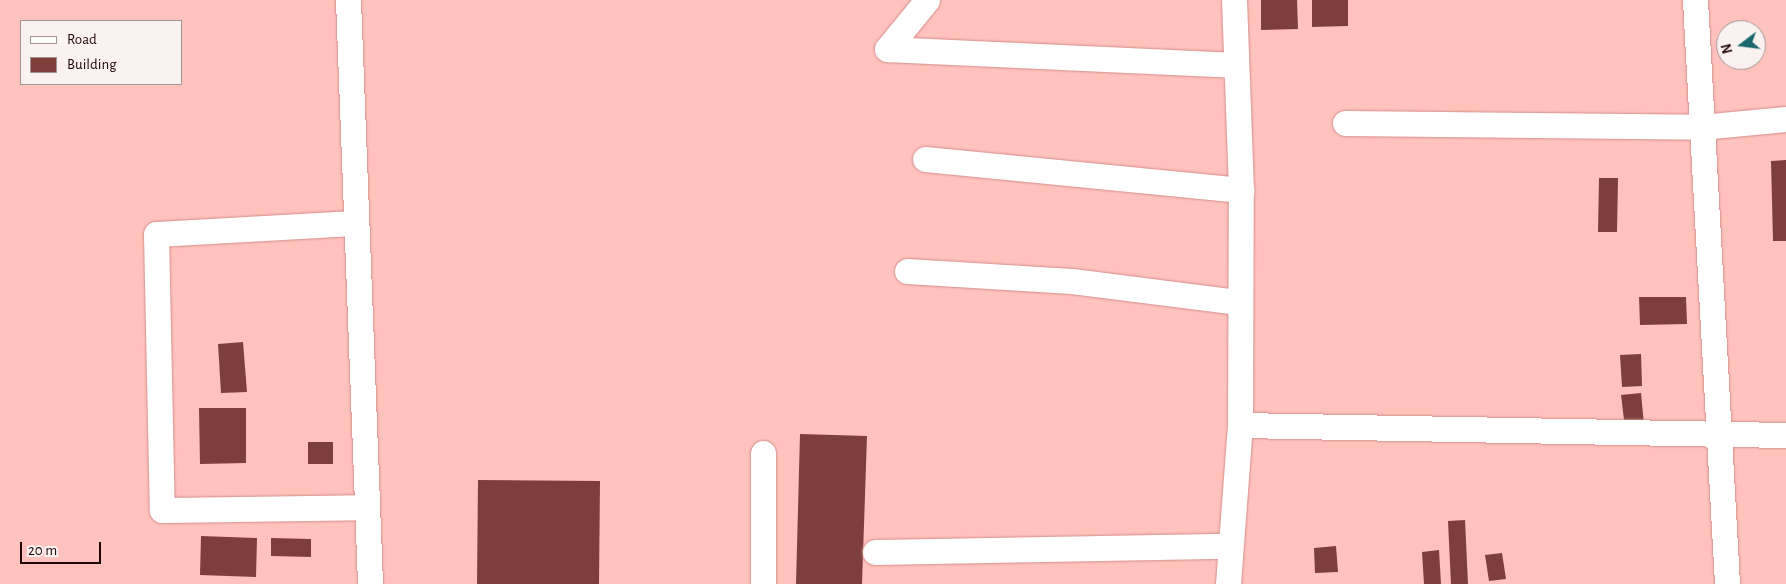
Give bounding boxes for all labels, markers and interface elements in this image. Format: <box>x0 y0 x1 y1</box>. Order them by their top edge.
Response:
legend <box>20 20 182 85</box>
north arrow <box>1716 20 1766 70</box>
text: Road <box>67 32 97 47</box>
text: N <box>1719 42 1736 55</box>
text: Building <box>67 57 117 72</box>
scale bar <box>22 532 104 564</box>
text: 20 m <box>28 543 57 558</box>

